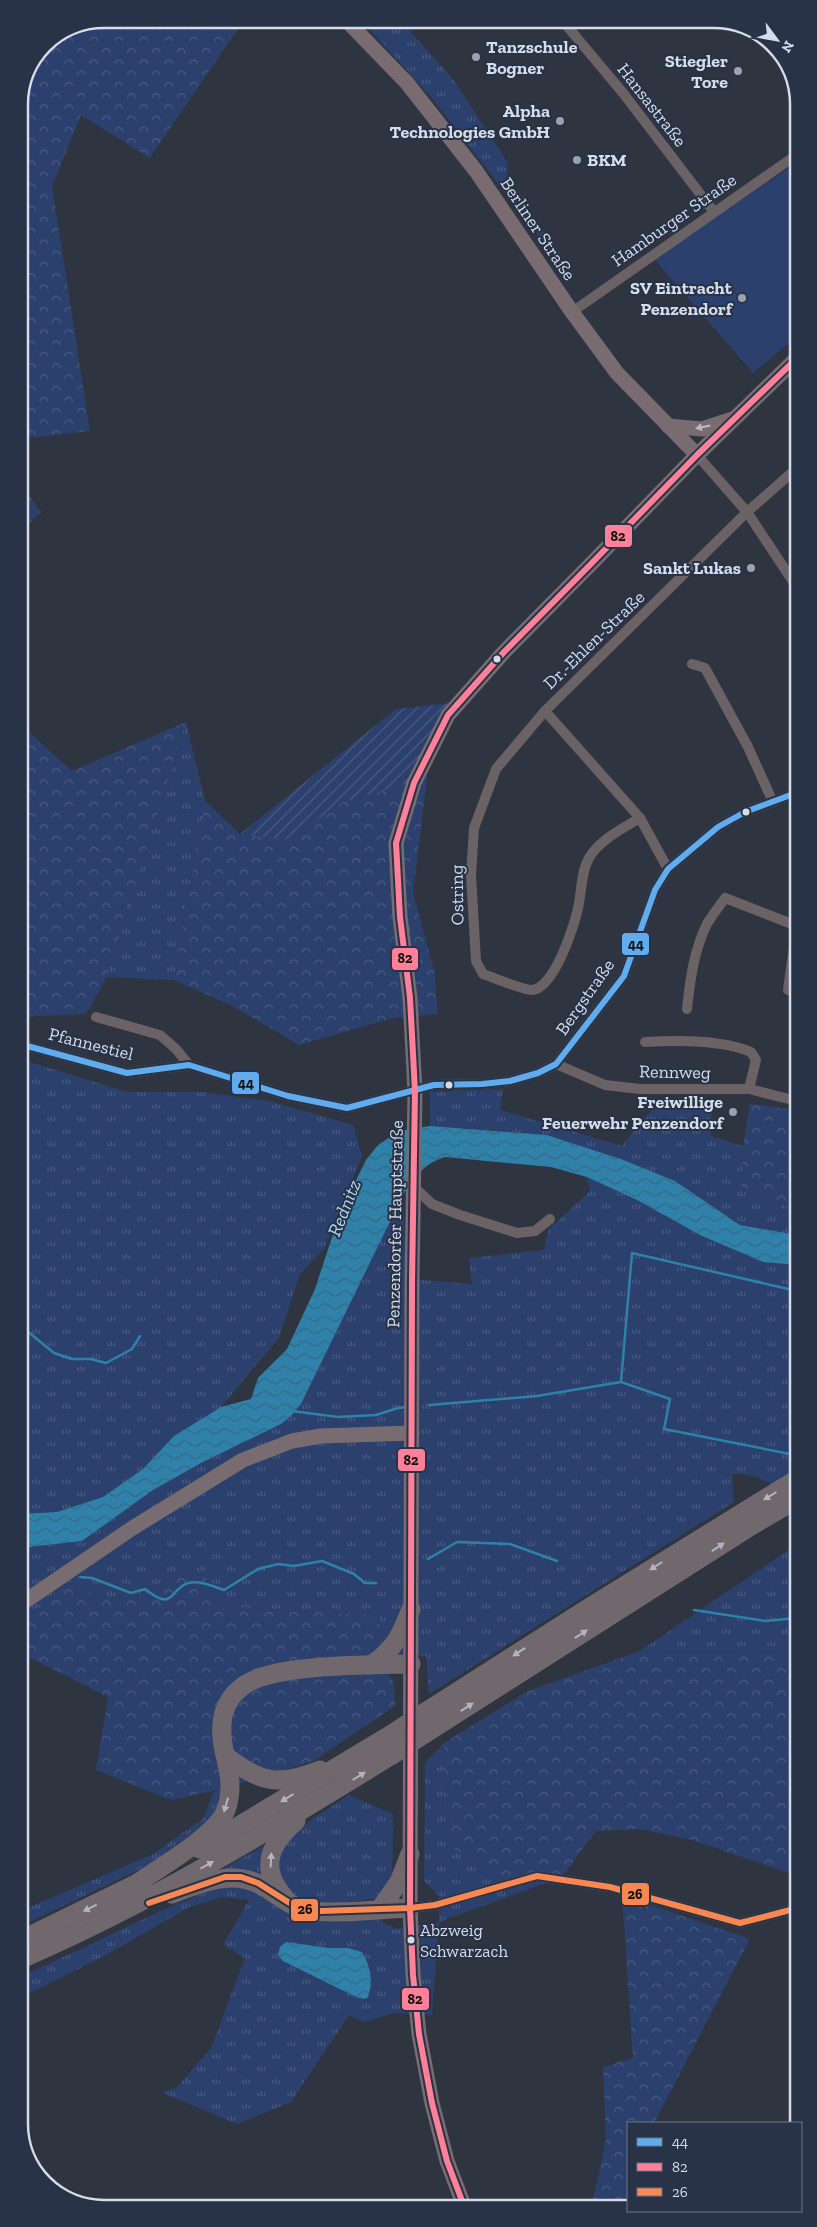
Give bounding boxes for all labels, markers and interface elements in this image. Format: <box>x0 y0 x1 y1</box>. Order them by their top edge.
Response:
north arrow <box>752 15 802 65</box>
place label: Tanzschule Bogner <box>486 36 578 79</box>
text: N <box>777 38 798 56</box>
place label: Stiegler Tore <box>665 50 728 93</box>
marker: Tanzschule Bogner <box>470 51 482 63</box>
street label: Hansastraße <box>613 59 691 151</box>
marker: Stiegler Tore <box>732 65 744 77</box>
place label: Alpha Technologies GmbH <box>390 100 550 143</box>
marker: Alpha Technologies GmbH <box>554 115 566 127</box>
place label: BKM <box>587 149 627 171</box>
marker: BKM <box>571 154 583 166</box>
street label: Hamburger Straße <box>607 169 741 271</box>
street label: Berliner Straße <box>495 173 581 285</box>
place label: SV Eintracht Penzendorf <box>630 277 734 320</box>
marker: SV Eintracht Penzendorf <box>736 292 748 304</box>
one-way arrow <box>695 424 711 432</box>
line badge: 82 <box>604 524 633 548</box>
text: 82 <box>610 528 626 545</box>
place label: Sankt Lukas <box>643 557 741 579</box>
marker: Sankt Lukas <box>745 562 757 574</box>
street label: Dr.-Ehlen-Straße <box>539 586 649 694</box>
unlabelled marker <box>492 654 502 664</box>
unlabelled marker <box>741 807 751 817</box>
street label: Ostring <box>445 864 469 925</box>
line badge: 44 <box>621 932 650 956</box>
text: 44 <box>628 936 644 953</box>
line badge: 82 <box>391 947 419 971</box>
text: 82 <box>397 950 413 967</box>
street label: Bergstraße <box>551 955 619 1039</box>
street label: Pfannestiel <box>46 1023 136 1065</box>
street label: Rennweg <box>639 1060 711 1084</box>
line badge: 44 <box>231 1071 260 1095</box>
text: 44 <box>238 1075 254 1092</box>
unlabelled marker <box>444 1080 454 1090</box>
place label: Freiwillige Feuerwehr Penzendorf <box>542 1091 725 1134</box>
marker: Freiwillige Feuerwehr Penzendorf <box>727 1106 739 1118</box>
street label: Penzendorfer Hauptstraße <box>382 1120 408 1328</box>
water label: Rednitz <box>322 1176 366 1240</box>
line badge: 82 <box>397 1448 426 1472</box>
text: 82 <box>403 1452 419 1469</box>
one-way arrow <box>763 1491 776 1500</box>
one-way arrow <box>712 1542 725 1551</box>
one-way arrow <box>649 1561 663 1571</box>
one-way arrow <box>575 1630 588 1639</box>
one-way arrow <box>513 1648 526 1657</box>
one-way arrow <box>461 1702 474 1712</box>
one-way arrow <box>352 1771 365 1780</box>
one-way arrow <box>280 1794 293 1803</box>
one-way arrow <box>222 1797 230 1812</box>
one-way arrow <box>267 1851 275 1867</box>
one-way arrow <box>201 1860 214 1869</box>
line badge: 26 <box>621 1882 650 1906</box>
text: 26 <box>627 1886 643 1903</box>
line badge: 26 <box>290 1898 319 1922</box>
text: 26 <box>297 1901 313 1918</box>
one-way arrow <box>82 1904 97 1912</box>
place label: Abzweig Schwarzach <box>420 1920 508 1961</box>
marker: Abzweig Schwarzach <box>406 1935 416 1945</box>
line badge: 82 <box>401 1987 430 2011</box>
text: 82 <box>407 1991 423 2008</box>
legend <box>627 2122 802 2212</box>
text: 44 <box>672 2133 688 2151</box>
text: 82 <box>672 2158 688 2176</box>
text: 26 <box>672 2183 688 2201</box>

